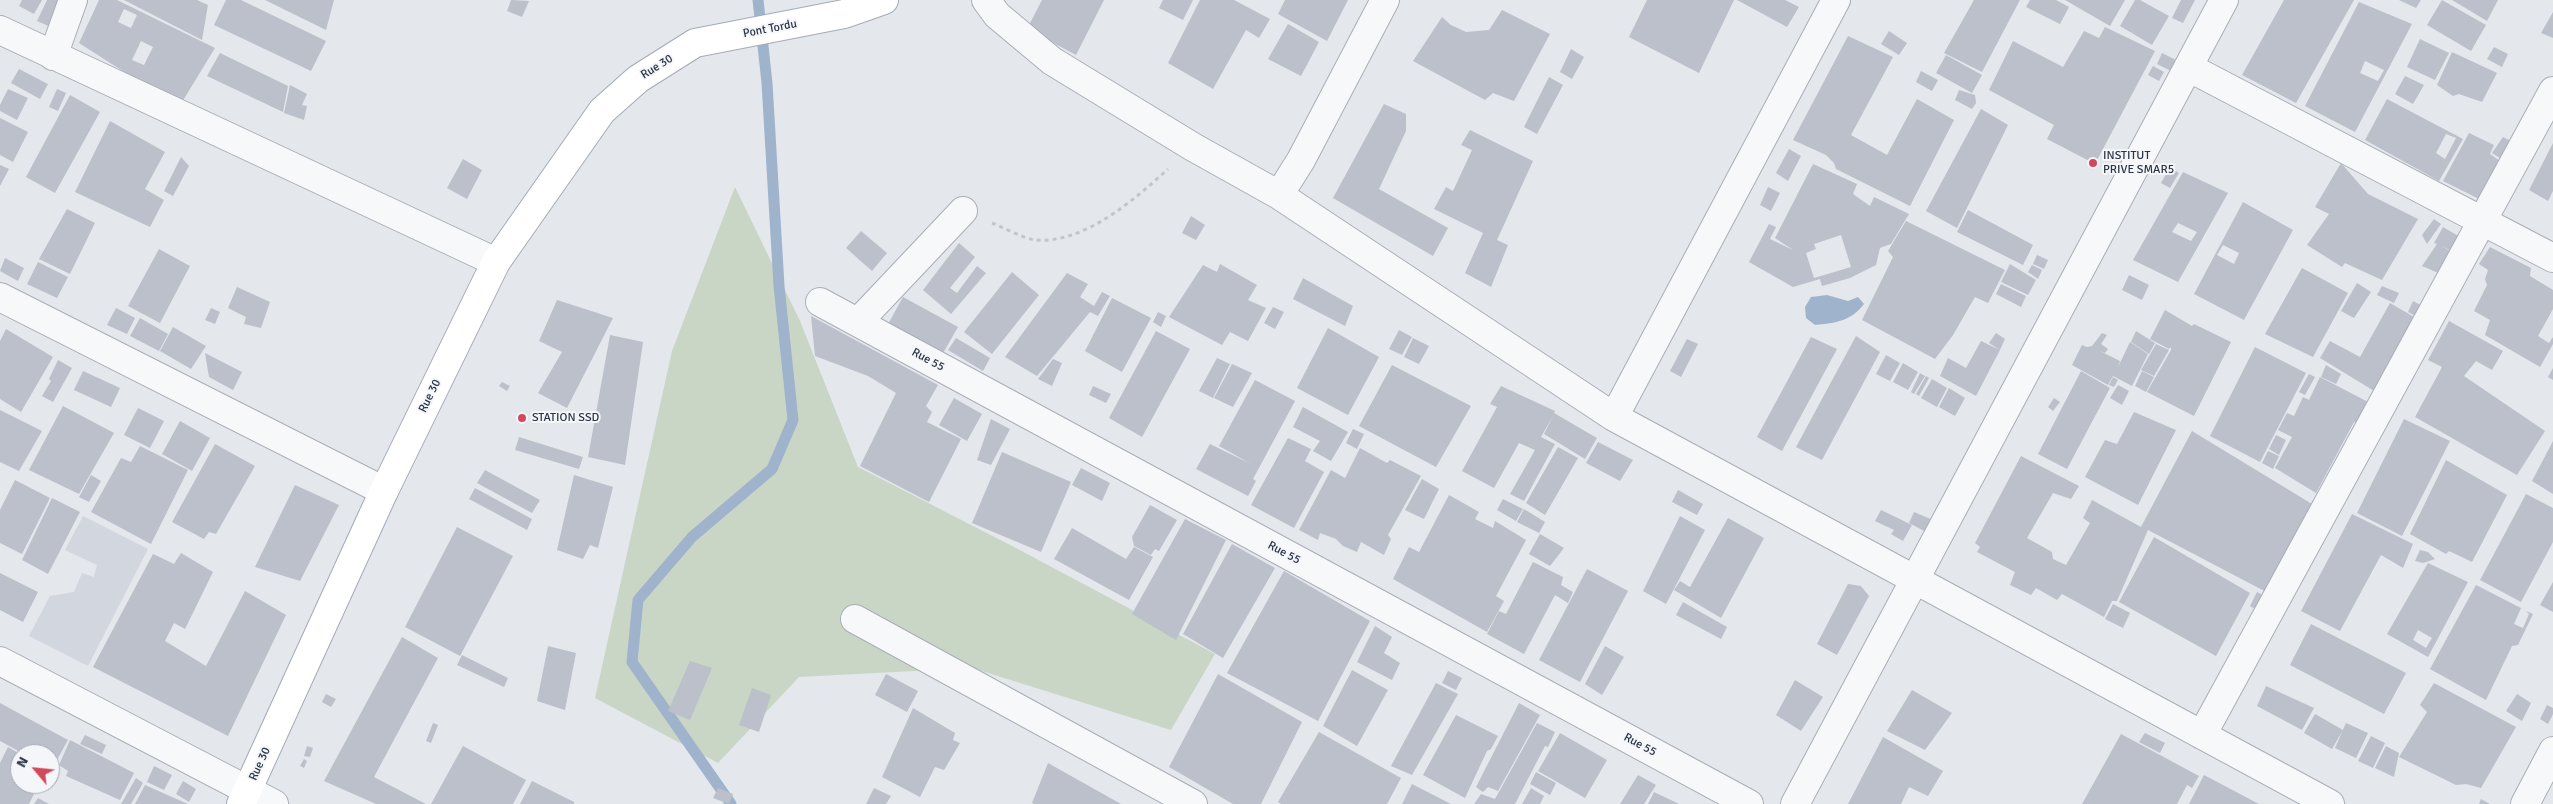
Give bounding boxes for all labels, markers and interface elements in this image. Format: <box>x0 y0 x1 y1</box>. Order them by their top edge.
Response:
street label: Pont Tordu <box>742 17 798 41</box>
street label: Rue 30 <box>638 52 676 82</box>
place label: INSTITUT PRIVE SMAR5 <box>2103 149 2174 177</box>
marker: INSTITUT PRIVE SMAR5 <box>2087 157 2099 169</box>
street label: Rue 55 <box>909 345 947 375</box>
street label: Rue 30 <box>416 377 444 415</box>
place label: STATION SSD <box>532 411 599 425</box>
marker: STATION SSD <box>516 412 528 424</box>
street label: Rue 55 <box>1265 538 1303 568</box>
street label: Rue 55 <box>1621 730 1659 760</box>
north arrow <box>10 744 60 794</box>
street label: Rue 30 <box>246 745 274 783</box>
text: N <box>12 754 32 770</box>

